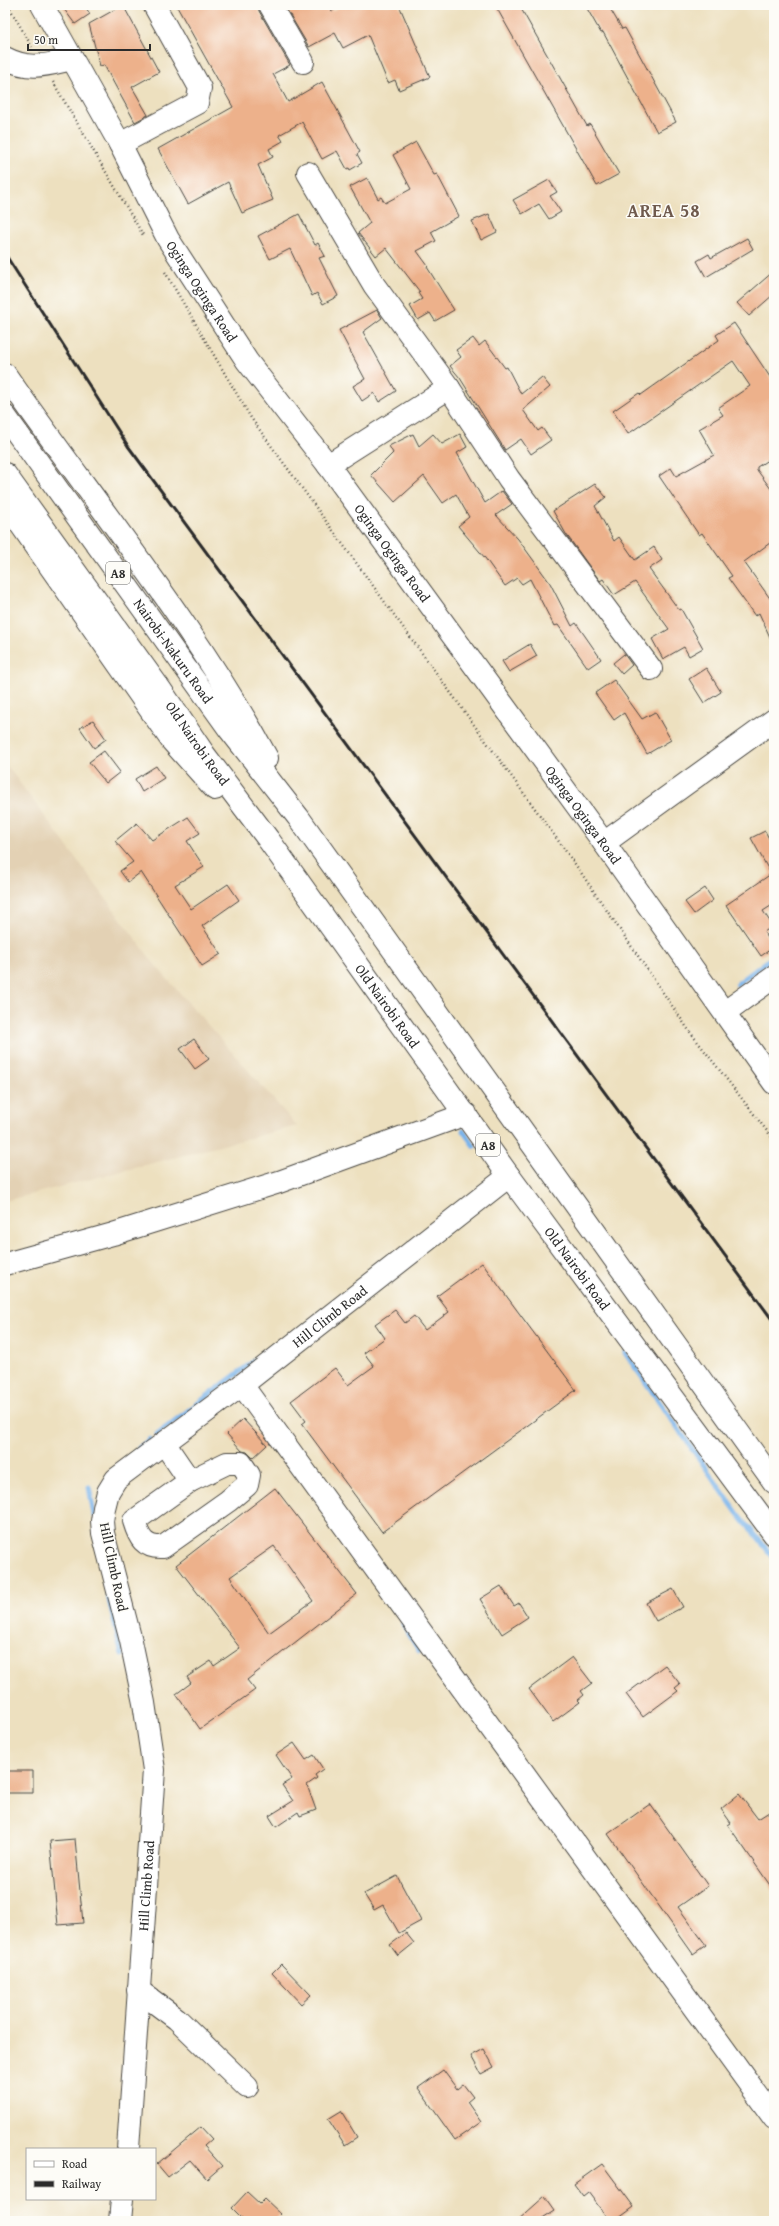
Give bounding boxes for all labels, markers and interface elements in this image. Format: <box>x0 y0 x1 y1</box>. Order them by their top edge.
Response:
scale bar <box>28 26 150 52</box>
text: 50 m <box>34 31 58 48</box>
district label: AREA 58 <box>627 197 701 224</box>
street label: Oginga Oginga Road <box>162 237 242 346</box>
street label: Oginga Oginga Road <box>350 500 435 607</box>
road number: A8 <box>106 562 130 584</box>
street label: Nairobi-Nakuru Road <box>129 594 218 708</box>
street label: Old Nairobi Road <box>161 697 235 790</box>
street label: Oginga Oginga Road <box>541 761 626 868</box>
street label: Old Nairobi Road <box>350 960 425 1052</box>
road number: A8 <box>476 1134 500 1156</box>
street label: Old Nairobi Road <box>540 1222 615 1314</box>
street label: Hill Climb Road <box>288 1280 372 1352</box>
street label: Hill Climb Road <box>95 1521 133 1614</box>
street label: Hill Climb Road <box>133 1839 159 1932</box>
legend <box>26 2148 156 2200</box>
text: Road <box>62 2155 88 2172</box>
text: Railway <box>62 2175 101 2192</box>

